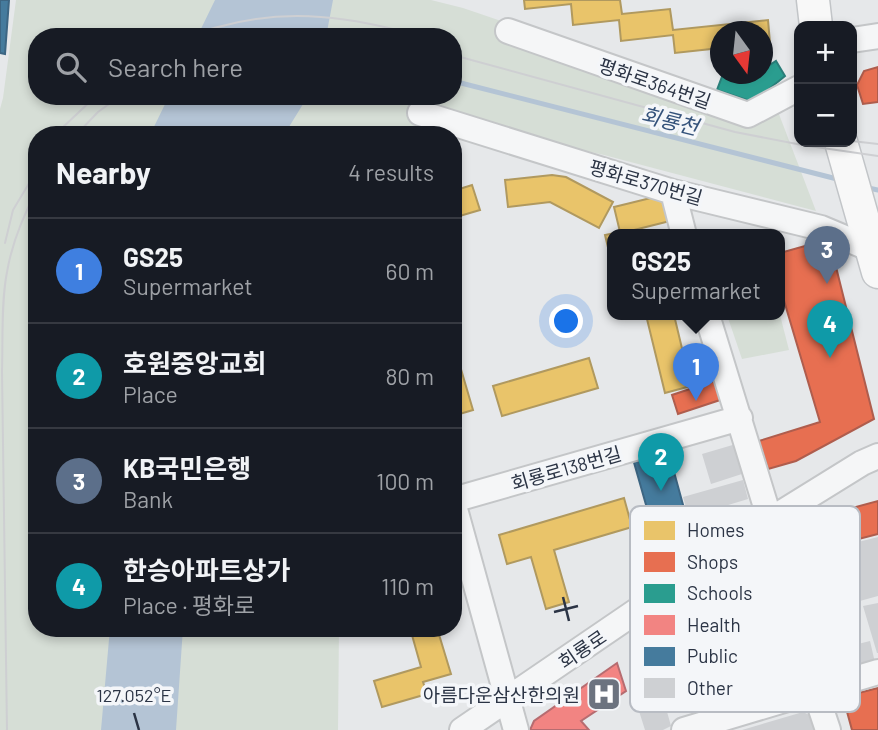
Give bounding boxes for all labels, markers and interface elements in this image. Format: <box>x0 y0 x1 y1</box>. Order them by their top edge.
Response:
north arrow <box>710 21 773 84</box>
map controls <box>794 21 857 147</box>
button: + <box>794 21 857 84</box>
search box <box>28 28 462 105</box>
icon: search <box>52 48 90 86</box>
text: Search here <box>108 51 243 82</box>
street label: 평화로364번길 <box>596 53 714 113</box>
button: − <box>794 84 857 147</box>
water label: 회룡천 <box>639 101 704 140</box>
text: Nearby <box>56 154 151 190</box>
street label: 평화로370번길 <box>587 155 705 209</box>
text: 4 results <box>348 158 434 186</box>
pin: 3 <box>804 226 850 284</box>
popup <box>607 229 785 320</box>
text: GS25 <box>123 241 183 272</box>
text: GS25 <box>631 245 691 276</box>
text: 1 <box>75 257 83 285</box>
text: 60 m <box>386 257 434 285</box>
text: Supermarket <box>123 272 253 300</box>
text: Supermarket <box>631 276 761 304</box>
pin: 4 <box>807 300 853 358</box>
your location <box>549 304 583 338</box>
pin: 1 <box>673 343 719 401</box>
text: 호원중앙교회 <box>123 347 267 378</box>
text: 2 <box>73 362 85 390</box>
text: 80 m <box>385 362 434 390</box>
text: Place <box>123 380 178 408</box>
pin: 2 <box>638 433 684 491</box>
street label: 회룡로138번길 <box>508 441 624 495</box>
text: KB국민은행 <box>123 452 251 483</box>
text: 3 <box>73 467 85 495</box>
text: 100 m <box>376 467 434 495</box>
text: Bank <box>123 485 173 513</box>
legend <box>630 506 860 712</box>
text: Homes <box>687 518 744 541</box>
text: Shops <box>687 550 738 573</box>
text: 한승아파트상가 <box>123 554 290 585</box>
text: 4 <box>72 572 86 600</box>
text: 110 m <box>381 572 434 600</box>
text: Schools <box>687 581 752 604</box>
text: Place · 평화로 <box>123 591 255 619</box>
text: Health <box>687 613 741 636</box>
street label: 회룡로 <box>554 625 610 673</box>
text: Public <box>687 644 738 667</box>
hospital icon: 아름다운삼산한의원 <box>585 675 623 713</box>
text: Other <box>687 676 733 699</box>
place label: 아름다운삼산한의원 <box>423 683 580 706</box>
text: 127.052°E <box>97 684 171 706</box>

